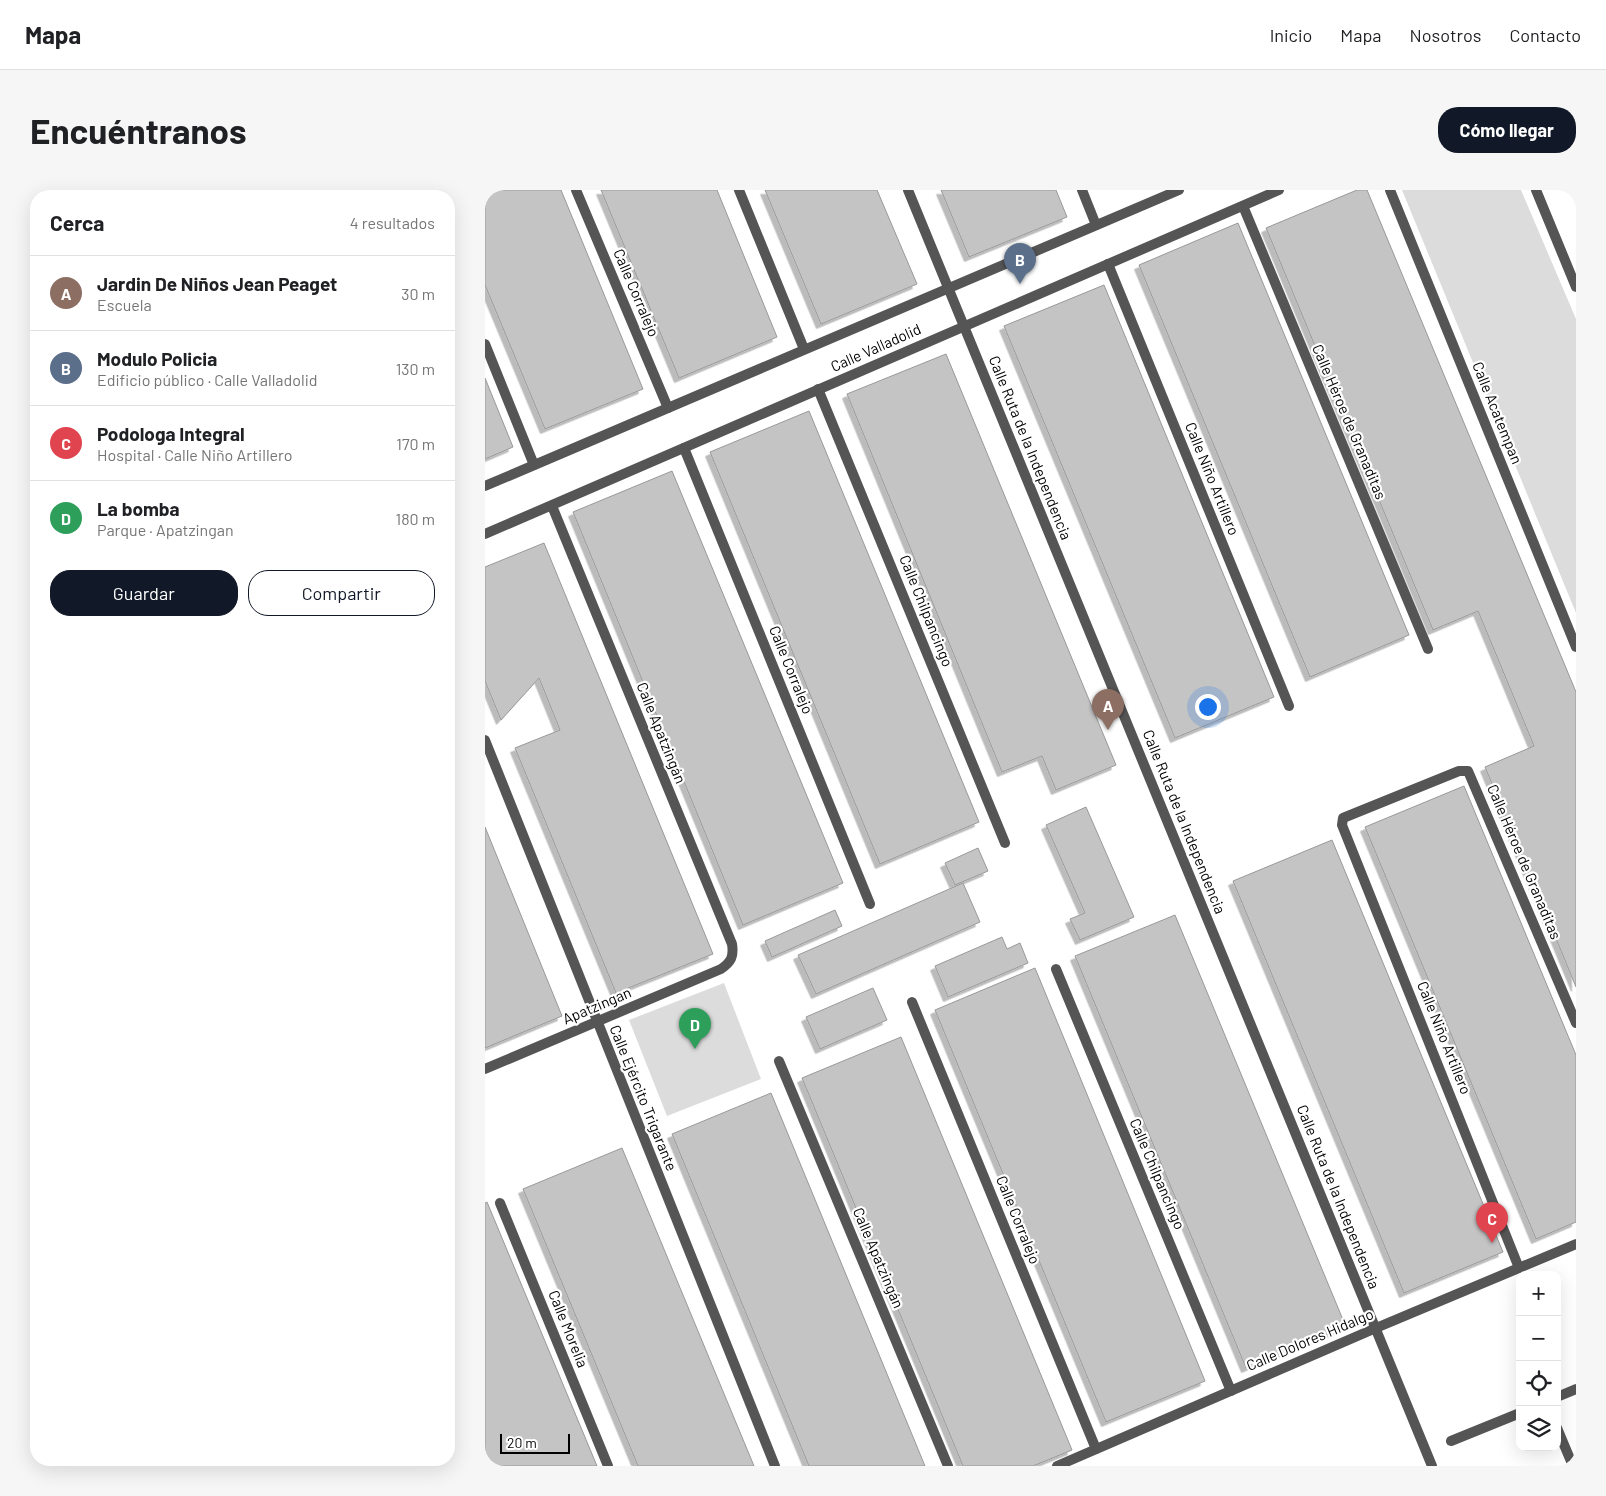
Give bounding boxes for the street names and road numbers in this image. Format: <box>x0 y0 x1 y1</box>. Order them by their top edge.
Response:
street label: Calle Corralejo <box>610 246 664 339</box>
street label: Calle Valladolid <box>828 319 923 375</box>
street label: Calle Héroe de Granaditas <box>1309 341 1391 502</box>
street label: Calle Ruta de la Independencia <box>986 353 1076 542</box>
street label: Calle Acatempan <box>1469 359 1527 466</box>
street label: Calle Niño Artillero <box>1182 419 1244 538</box>
street label: Calle Chilpancingo <box>896 552 958 669</box>
street label: Calle Corralejo <box>766 623 818 716</box>
street label: Calle Apatzingán <box>633 679 690 786</box>
street label: Calle Ruta de la Independencia <box>1140 727 1230 916</box>
street label: Calle Héroe de Granaditas <box>1484 781 1566 942</box>
street label: Calle Niño Artillero <box>1414 978 1476 1097</box>
street label: Apatzingan <box>560 983 634 1028</box>
street label: Calle Ejército Trigarante <box>606 1022 681 1173</box>
street label: Calle Ruta de la Independencia <box>1294 1102 1384 1291</box>
street label: Calle Chilpancingo <box>1126 1115 1189 1232</box>
street label: Calle Corralejo <box>993 1173 1045 1266</box>
street label: Calle Apatzingán <box>850 1205 908 1311</box>
street label: Calle Morelia <box>545 1287 593 1370</box>
street label: Calle Dolores Hidalgo <box>1243 1304 1376 1374</box>

